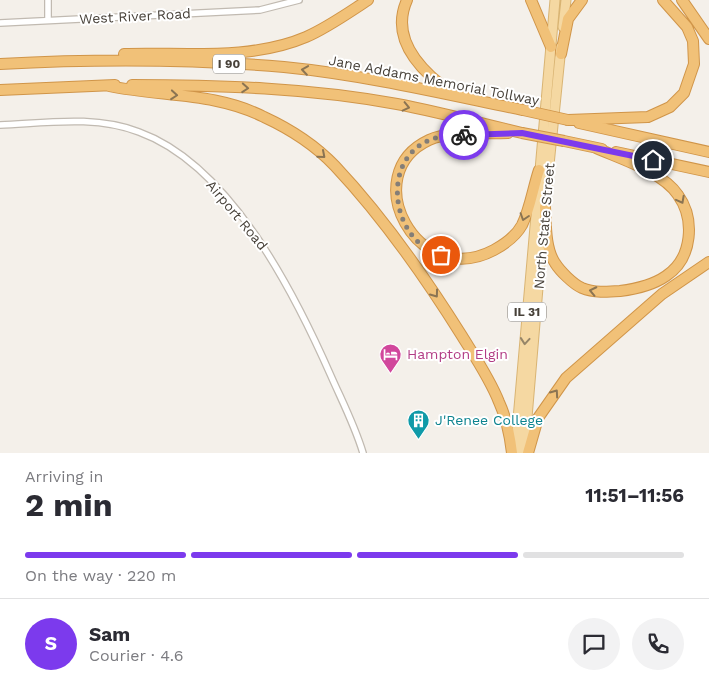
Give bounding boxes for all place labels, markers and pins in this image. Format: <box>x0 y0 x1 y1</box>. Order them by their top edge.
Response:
pin <box>632 139 674 181</box>
pin <box>420 234 462 276</box>
hotel icon: Hampton Elgin <box>379 342 403 373</box>
place label: Hampton Elgin <box>407 346 508 362</box>
building icon: J'Renee College <box>407 408 431 439</box>
place label: J'Renee College <box>435 412 543 428</box>

